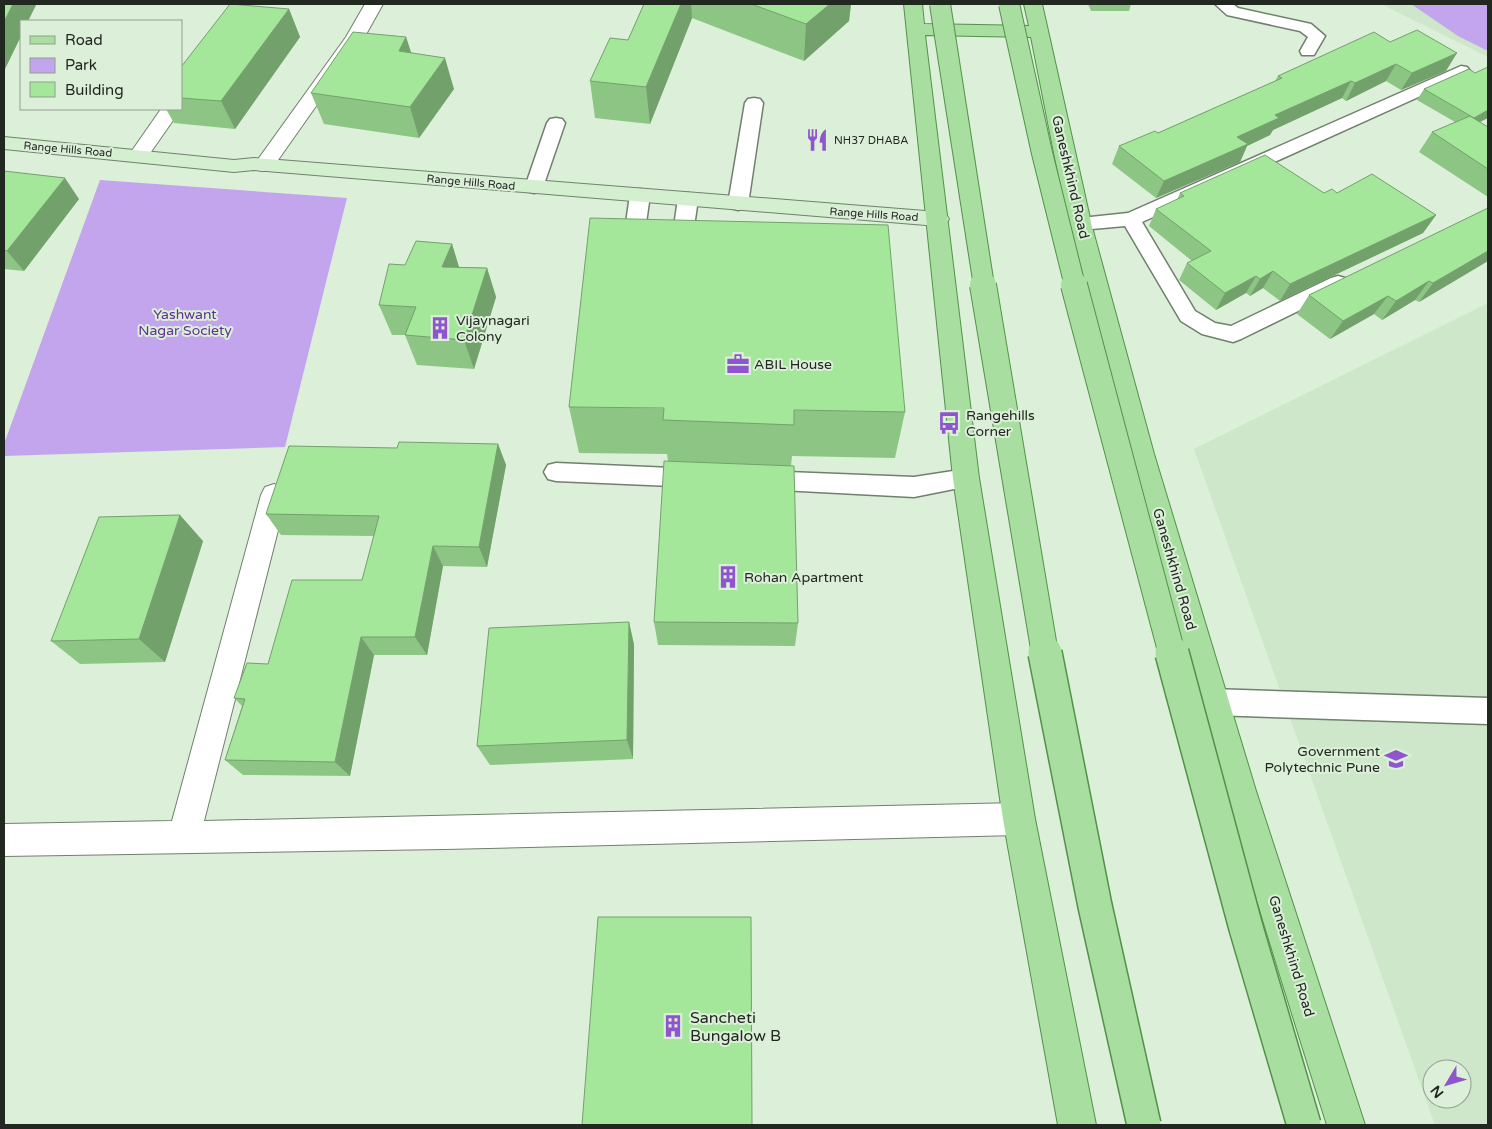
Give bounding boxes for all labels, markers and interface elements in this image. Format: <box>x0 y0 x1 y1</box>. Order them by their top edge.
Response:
legend <box>20 20 182 110</box>
text: Road <box>65 31 103 49</box>
text: Park <box>65 56 97 74</box>
text: Building <box>65 81 124 99</box>
street label: Ganeshkhind Road <box>1048 114 1093 240</box>
restaurant icon: NH37 DHABA <box>804 127 830 153</box>
place label: NH37 DHABA <box>834 134 908 147</box>
street label: Range Hills Road <box>23 139 113 160</box>
street label: Range Hills Road <box>426 172 516 193</box>
street label: Range Hills Road <box>829 205 919 224</box>
park label: Yashwant Nagar Society <box>138 306 232 339</box>
place label: Vijaynagari Colony <box>456 312 530 345</box>
building icon: Vijaynagari Colony <box>427 315 453 341</box>
office icon: ABIL House <box>725 351 751 377</box>
place label: ABIL House <box>754 356 832 373</box>
place label: Rangehills Corner <box>966 407 1035 440</box>
bus stop icon: Rangehills Corner <box>936 410 962 436</box>
street label: Ganeshkhind Road <box>1149 506 1200 632</box>
building icon: Rohan Apartment <box>715 564 741 590</box>
place label: Rohan Apartment <box>744 569 864 586</box>
place label: Government Polytechnic Pune <box>1264 743 1381 776</box>
school or university icon: Government Polytechnic Pune <box>1383 746 1409 772</box>
street label: Ganeshkhind Road <box>1265 893 1318 1019</box>
place label: Sancheti Bungalow B <box>690 1008 781 1046</box>
building icon: Sancheti Bungalow B <box>660 1013 686 1039</box>
north arrow <box>1422 1059 1472 1109</box>
text: N <box>1427 1082 1447 1101</box>

